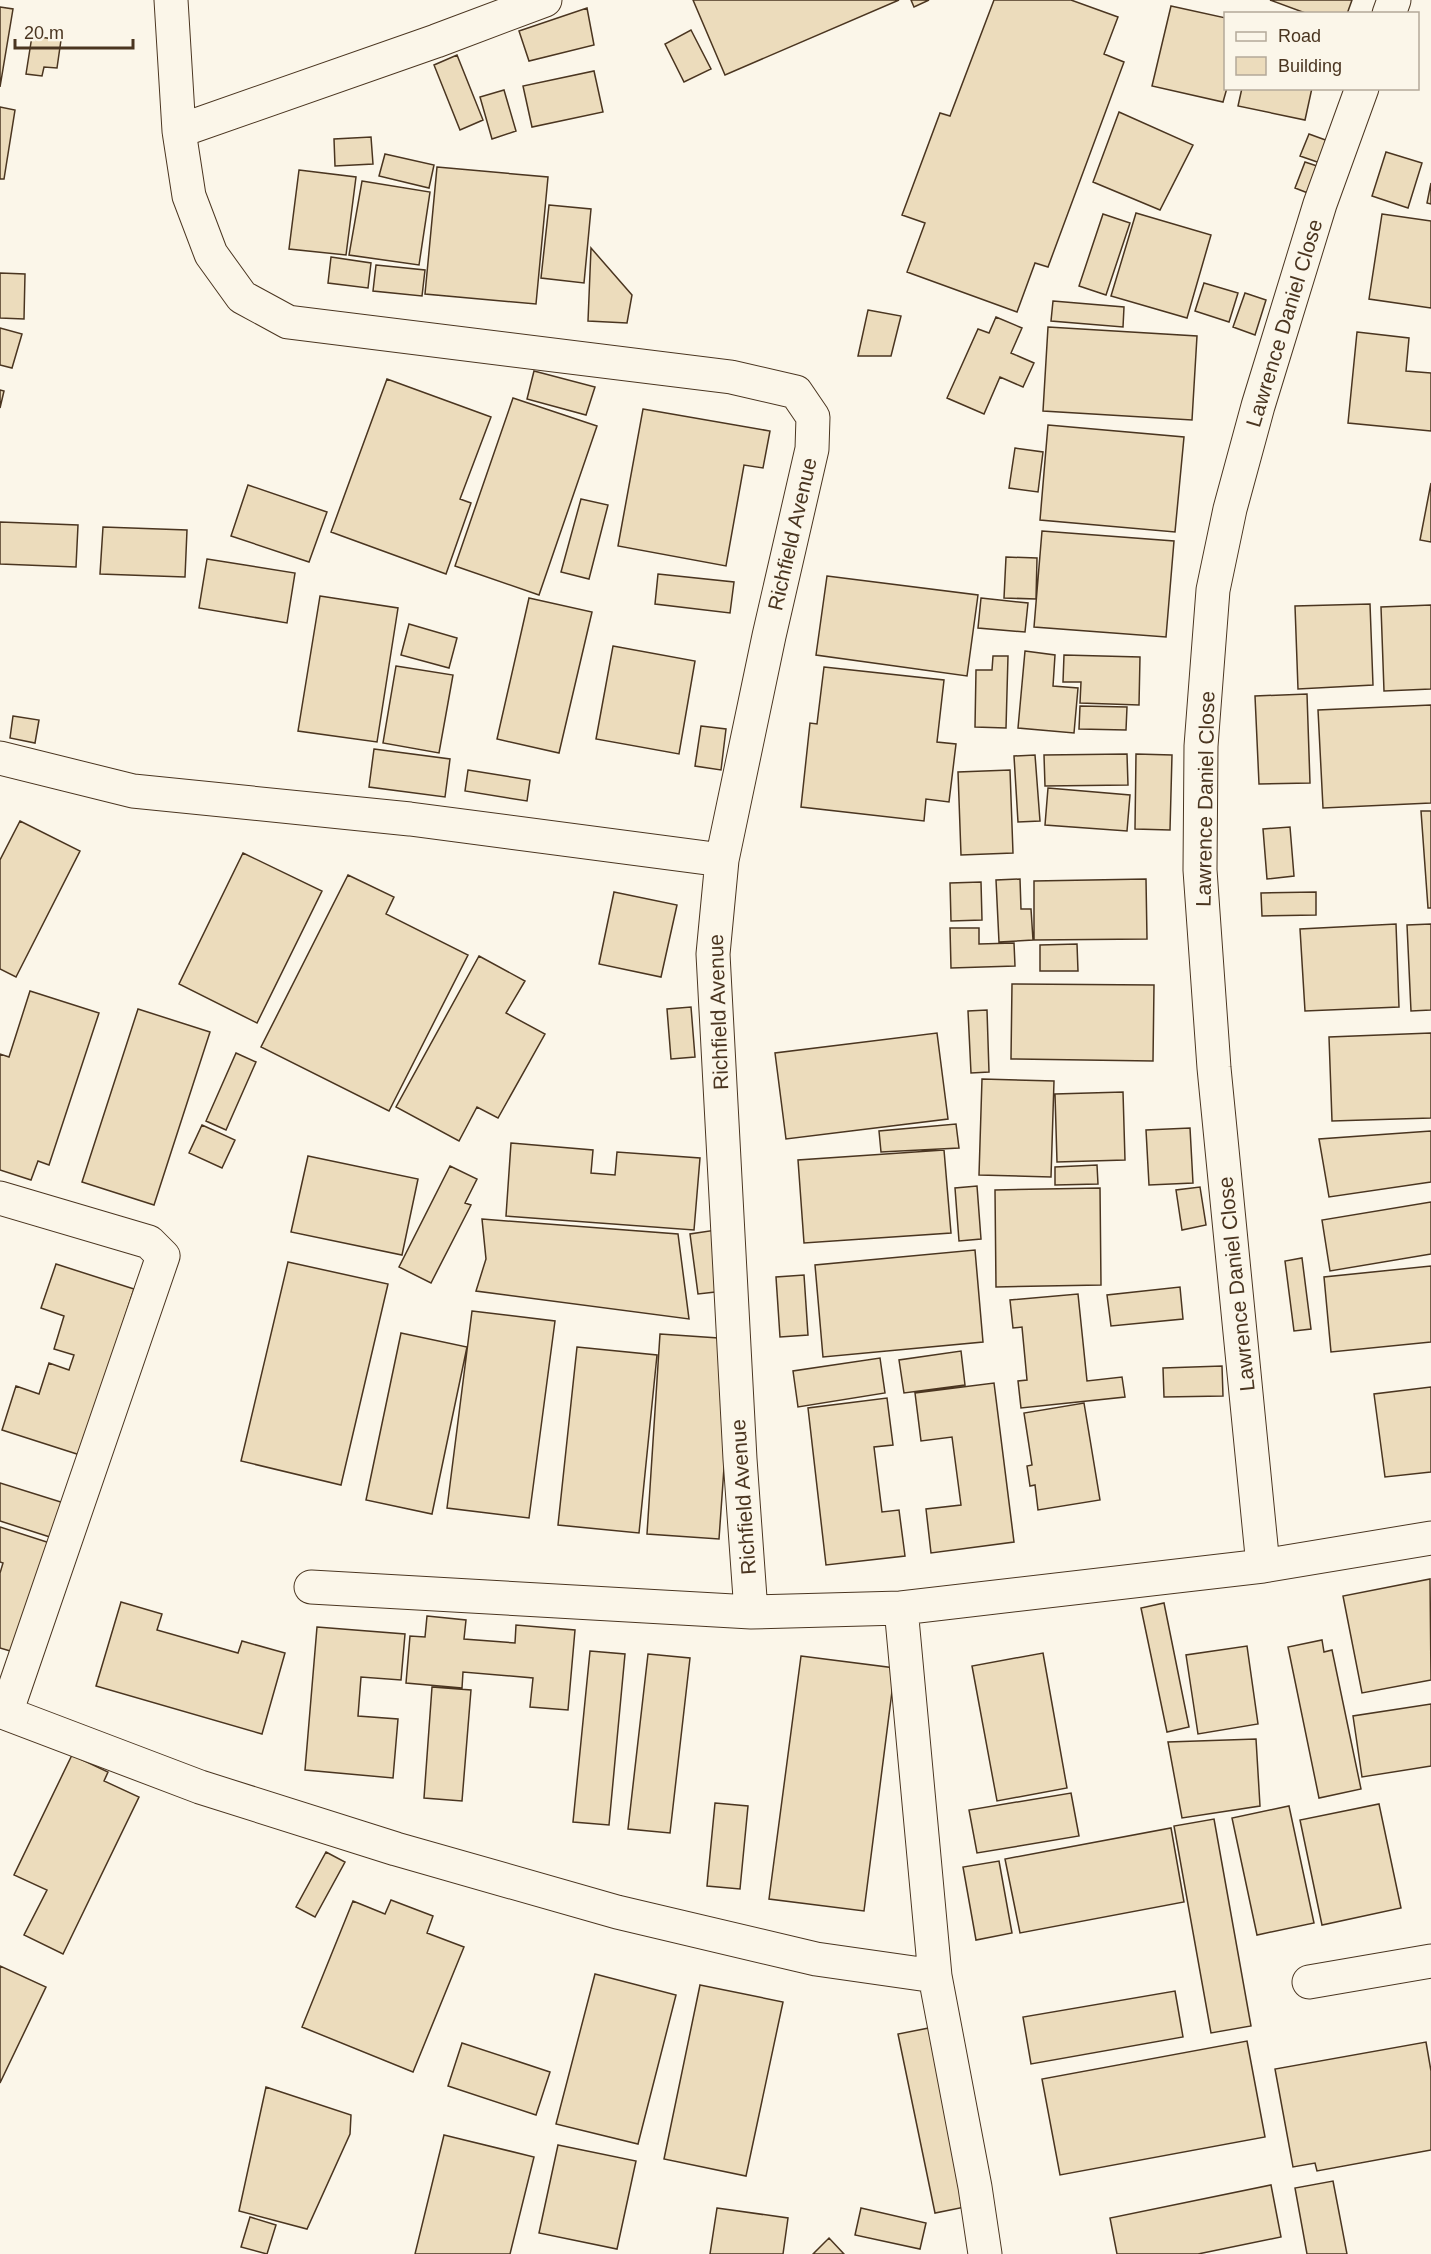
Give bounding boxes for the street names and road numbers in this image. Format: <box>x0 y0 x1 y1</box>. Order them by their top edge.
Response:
street label: Lawrence Daniel Close <box>1241 216 1327 430</box>
street label: Richfield Avenue <box>763 455 821 613</box>
street label: Lawrence Daniel Close <box>1192 691 1218 907</box>
street label: Richfield Avenue <box>704 934 732 1090</box>
street label: Lawrence Daniel Close <box>1213 1175 1259 1393</box>
street label: Richfield Avenue <box>726 1418 760 1576</box>

